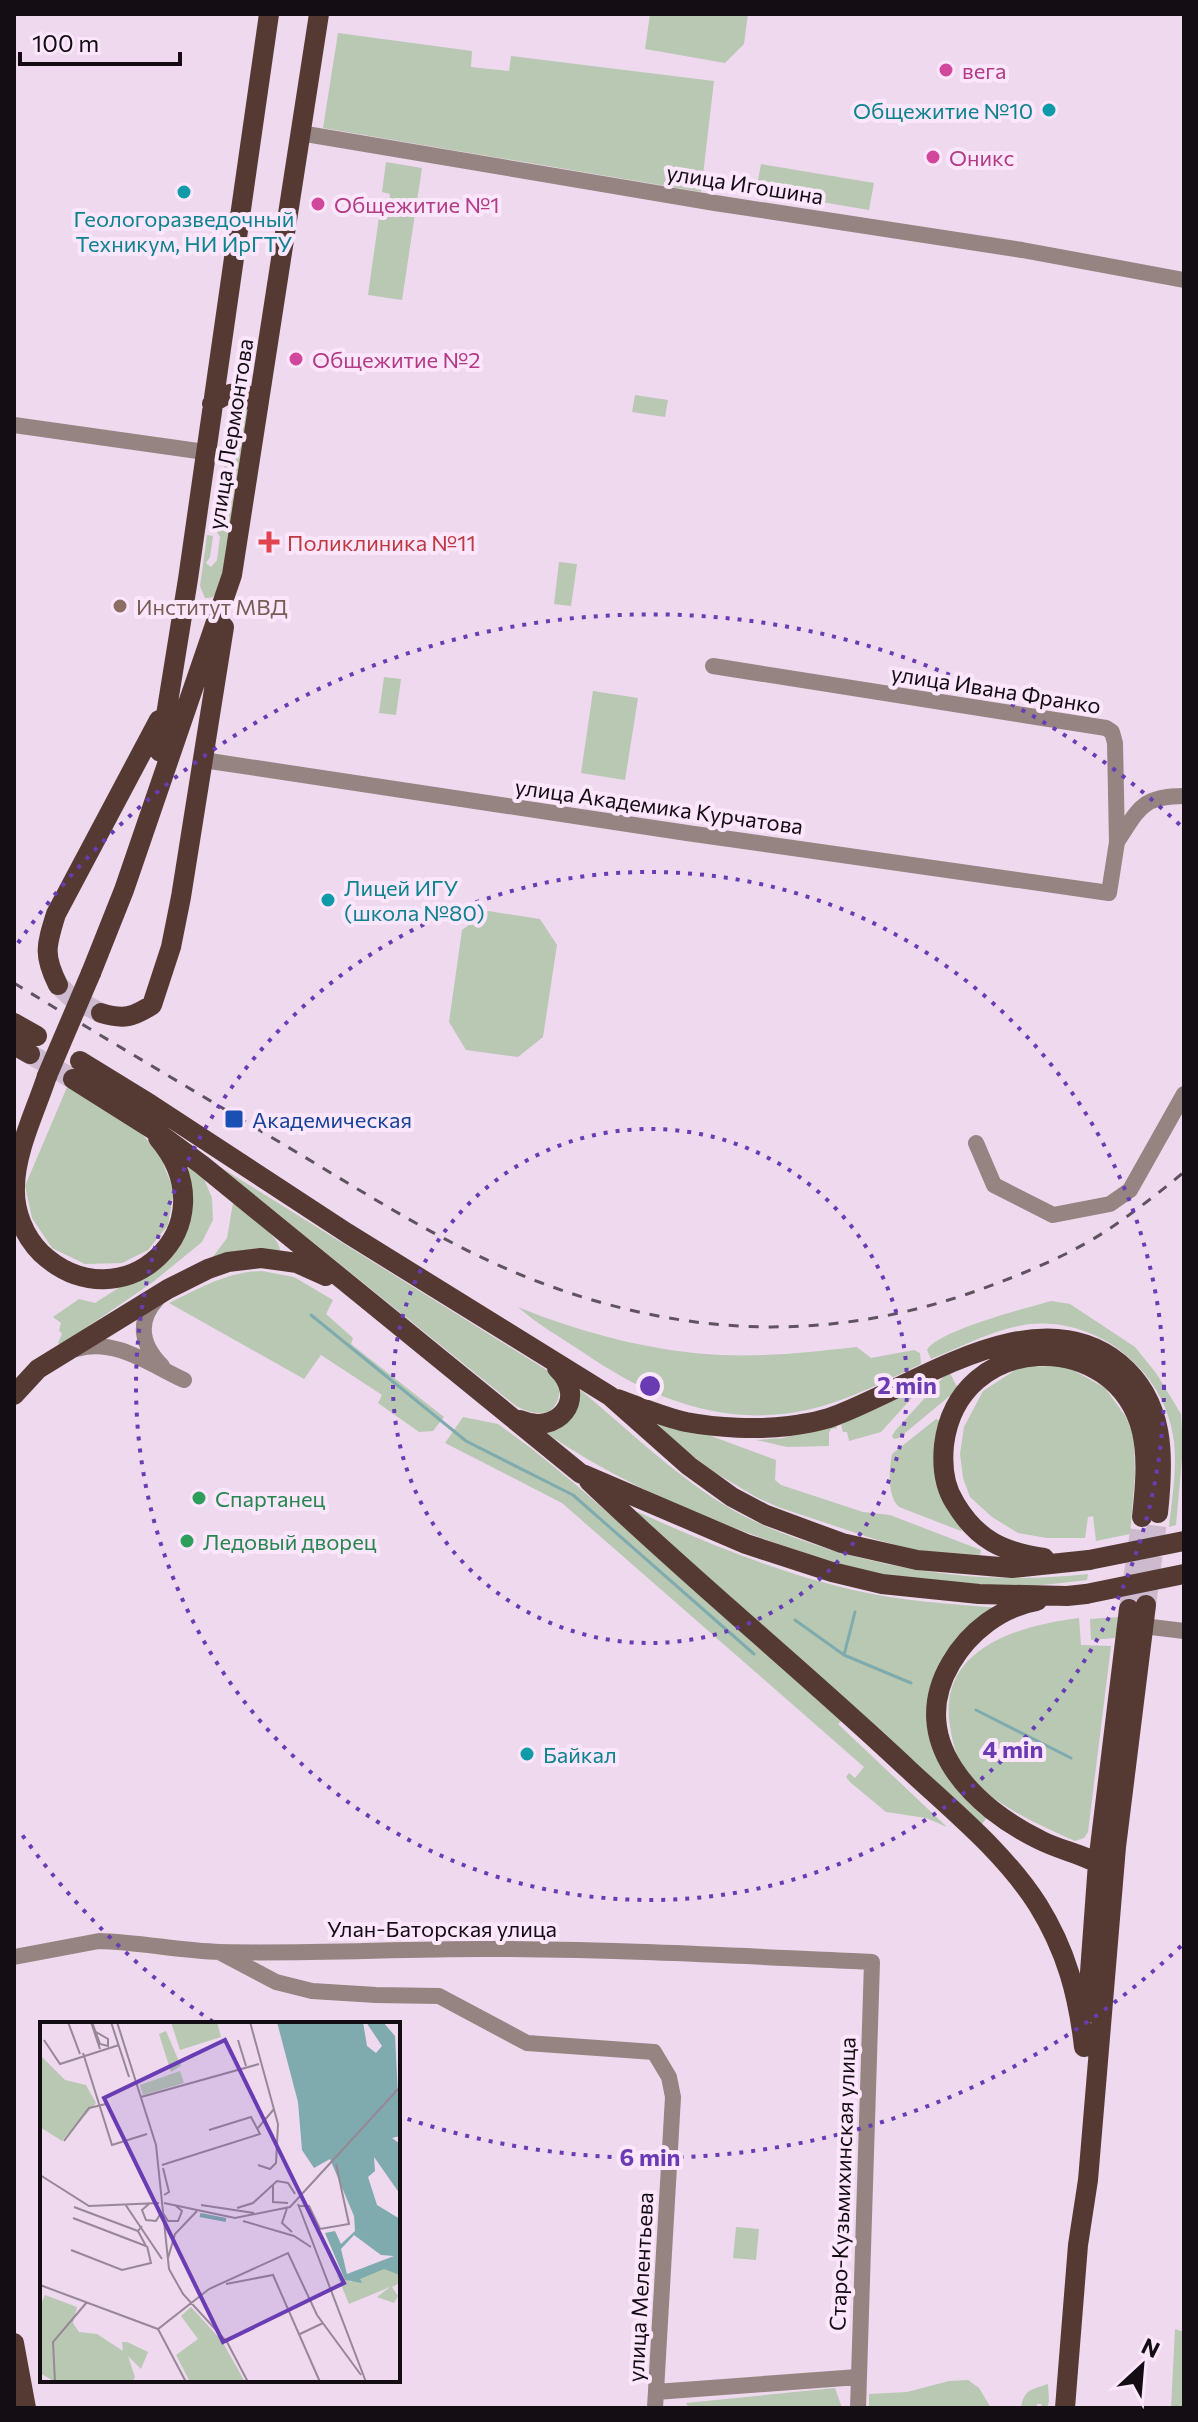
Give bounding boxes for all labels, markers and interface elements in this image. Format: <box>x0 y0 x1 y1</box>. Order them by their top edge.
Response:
scale bar <box>20 16 180 66</box>
text: 100 m <box>32 28 99 57</box>
place label: вега <box>962 57 1006 84</box>
marker: вега <box>937 61 955 79</box>
place label: Общежитие №10 <box>853 97 1033 124</box>
marker: Общежитие №10 <box>1040 101 1058 119</box>
place label: Оникс <box>949 144 1014 171</box>
marker: Оникс <box>924 148 942 166</box>
street label: улица Игошина <box>665 158 825 210</box>
marker: Геологоразведочный Техникум, НИ ИрГТУ <box>175 183 193 201</box>
place label: Общежитие №1 <box>334 191 500 218</box>
marker: Общежитие №1 <box>309 195 327 213</box>
place label: Геологоразведочный Техникум, НИ ИрГТУ <box>74 205 294 257</box>
street label: улица Лермонтова <box>202 337 258 531</box>
place label: Общежитие №2 <box>312 346 480 373</box>
marker: Общежитие №2 <box>287 350 305 368</box>
place label: Поликлиника №11 <box>287 529 476 556</box>
marker: Поликлиника №11 <box>258 531 280 553</box>
place label: Институт МВД <box>136 593 288 620</box>
marker: Институт МВД <box>111 597 129 615</box>
street label: улица Ивана Франко <box>889 659 1103 719</box>
street label: улица Академика Курчатова <box>513 772 805 840</box>
place label: Лицей ИГУ (школа №80) <box>344 874 485 926</box>
marker: Лицей ИГУ (школа №80) <box>319 891 337 909</box>
place label: Академическая <box>252 1106 412 1133</box>
marker: Академическая <box>223 1108 245 1130</box>
text: 2 min <box>877 1370 937 1399</box>
centre of rings <box>636 1372 664 1400</box>
place label: Спартанец <box>215 1485 326 1512</box>
marker: Спартанец <box>190 1489 208 1507</box>
place label: Ледовый дворец <box>203 1528 377 1555</box>
marker: Ледовый дворец <box>178 1532 196 1550</box>
text: 4 min <box>983 1734 1043 1763</box>
place label: Байкал <box>543 1741 617 1768</box>
marker: Байкал <box>518 1745 536 1763</box>
street label: Улан-Баторская улица <box>327 1915 557 1942</box>
inset map <box>40 2022 400 2382</box>
street label: Старо-Кузьмихинская улица <box>823 2036 861 2332</box>
text: 6 min <box>620 2142 680 2171</box>
street label: улица Мелентьева <box>622 2191 658 2383</box>
north arrow <box>1102 2326 1182 2406</box>
text: N <box>1138 2332 1164 2363</box>

